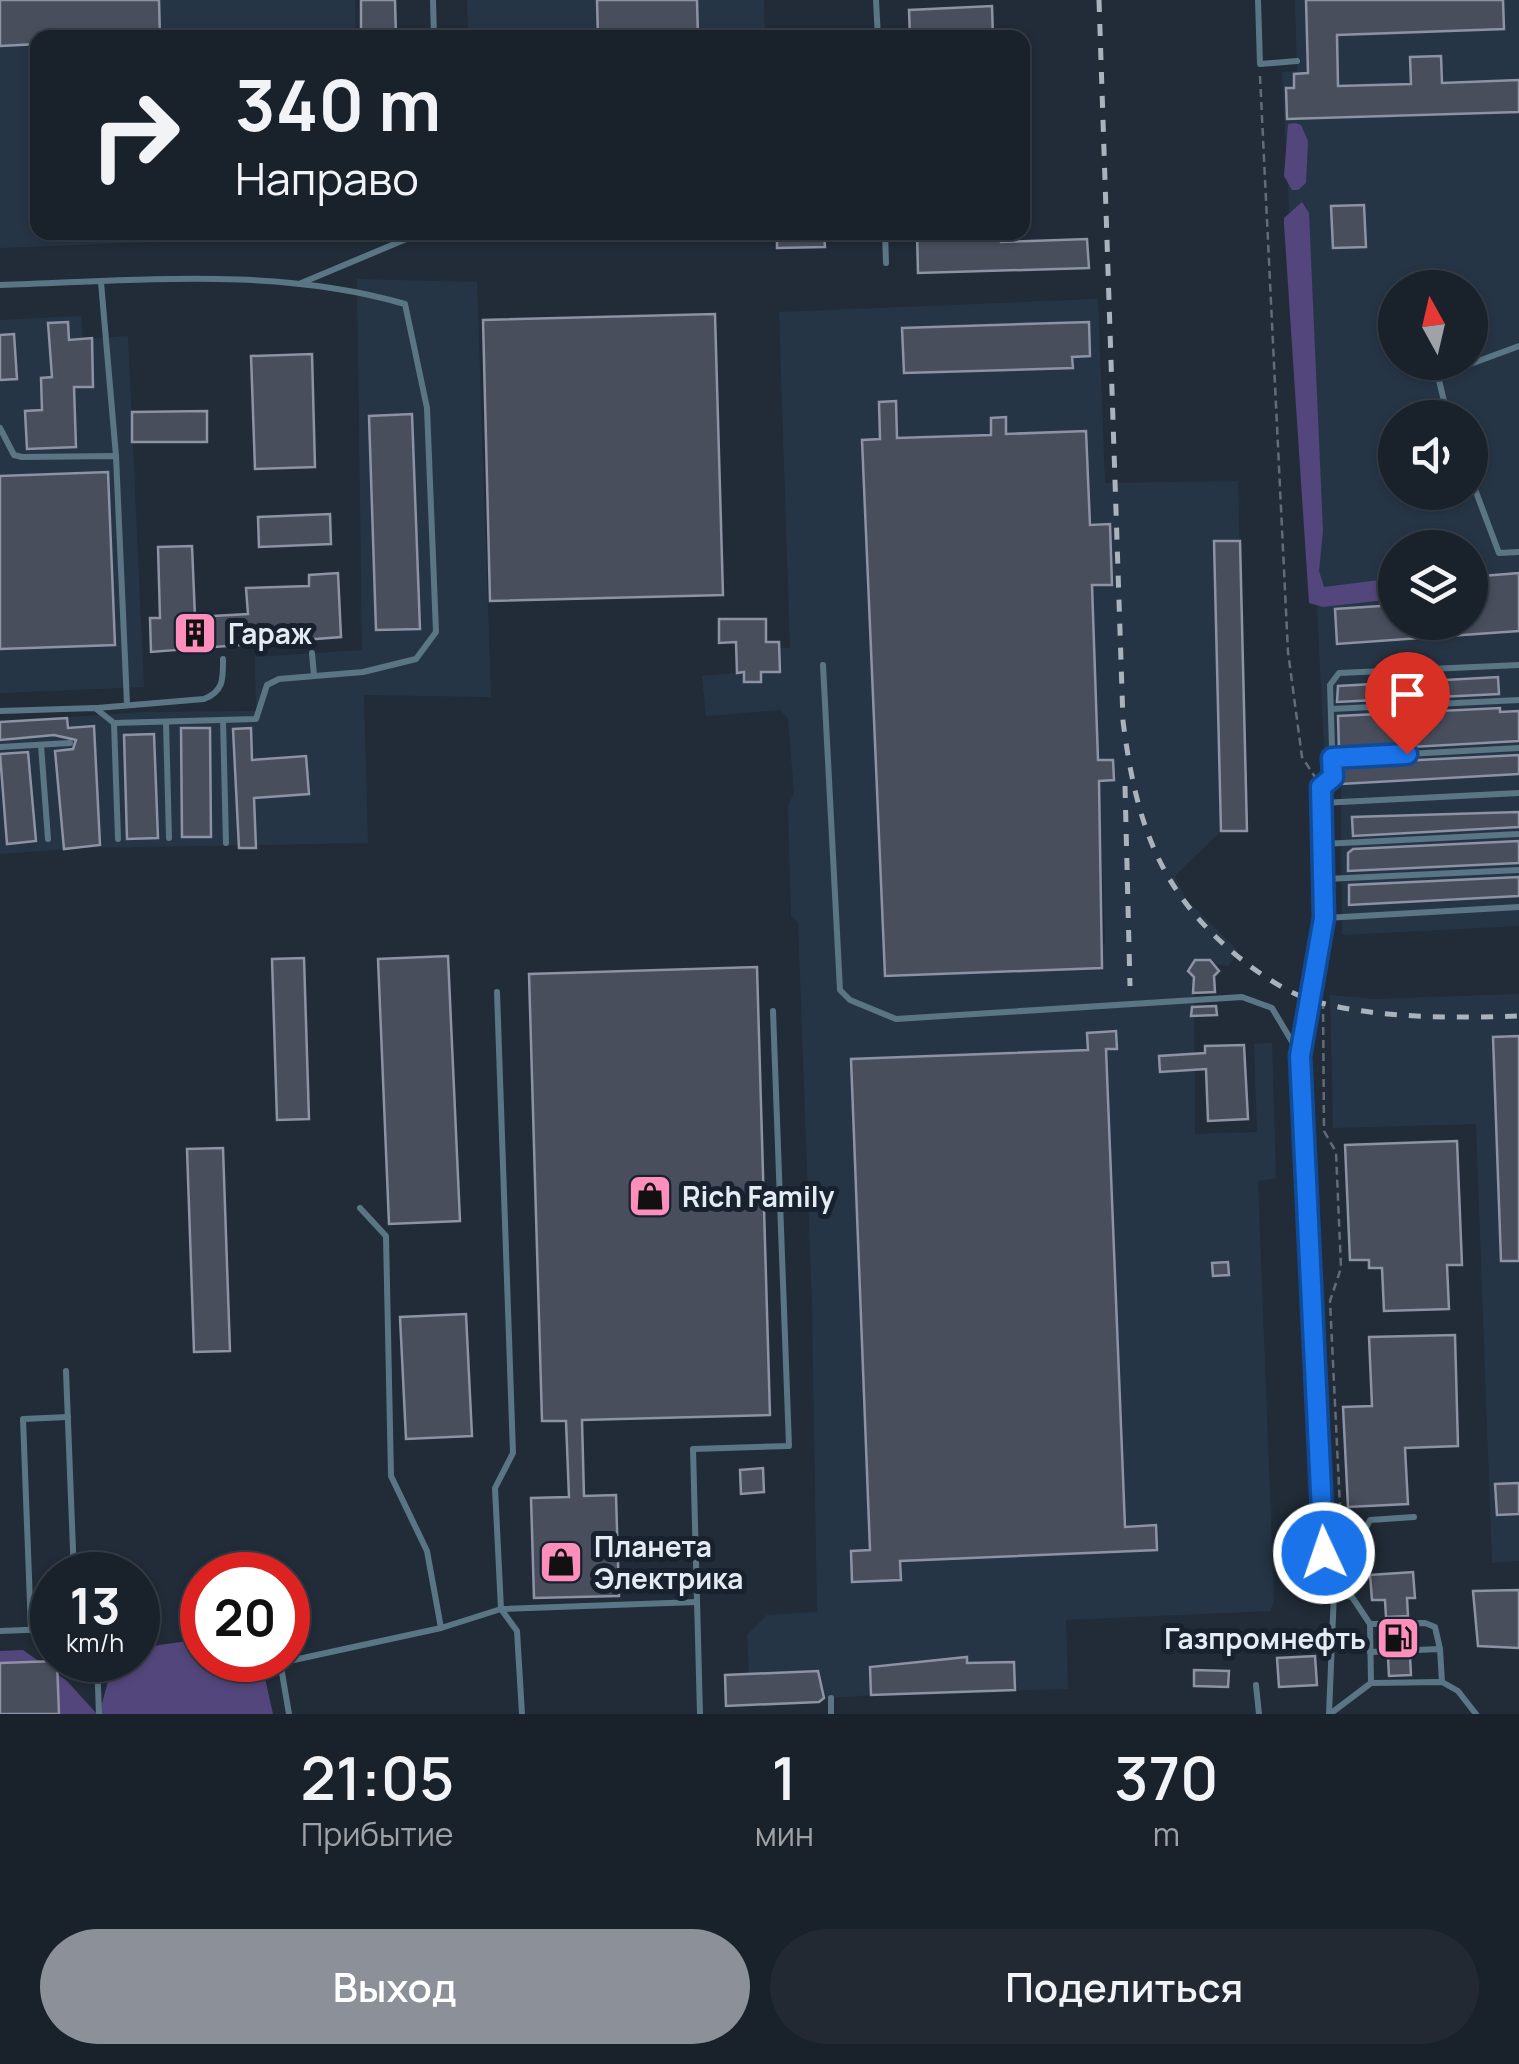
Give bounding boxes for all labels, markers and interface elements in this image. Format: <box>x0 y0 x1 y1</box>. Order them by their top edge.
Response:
text: 340 m <box>235 56 441 152</box>
icon: right <box>70 70 200 200</box>
text: Направо <box>235 147 419 209</box>
north arrow <box>1378 270 1488 380</box>
map controls <box>1378 270 1488 640</box>
button: sound <box>1378 400 1488 510</box>
button: layers <box>1378 530 1488 640</box>
building icon: Гараж <box>172 610 218 656</box>
place label: Гараж <box>228 614 313 652</box>
pin <box>1365 652 1450 755</box>
icon: arrive <box>1380 667 1435 722</box>
shop icon: Rich Family <box>627 1173 673 1219</box>
place label: Rich Family <box>682 1177 835 1215</box>
position arrow <box>1272 1501 1376 1605</box>
place label: Планета Электрика <box>594 1527 743 1597</box>
shop icon: Планета Электрика <box>538 1539 584 1585</box>
speed limit sign: 20 <box>180 1552 310 1682</box>
text: 13 <box>70 1571 120 1639</box>
fuel station icon: Газпромнефть <box>1375 1615 1421 1661</box>
place label: Газпромнефть <box>1164 1619 1366 1657</box>
text: km/h <box>66 1625 124 1660</box>
text: 21:05 <box>300 1736 454 1818</box>
text: 1 <box>772 1736 797 1818</box>
text: 370 <box>1114 1736 1219 1818</box>
text: Прибытие <box>301 1812 454 1856</box>
text: мин <box>755 1812 814 1856</box>
text: m <box>1153 1812 1180 1856</box>
button: Выход <box>40 1929 750 2044</box>
button: Поделиться <box>770 1929 1479 2044</box>

